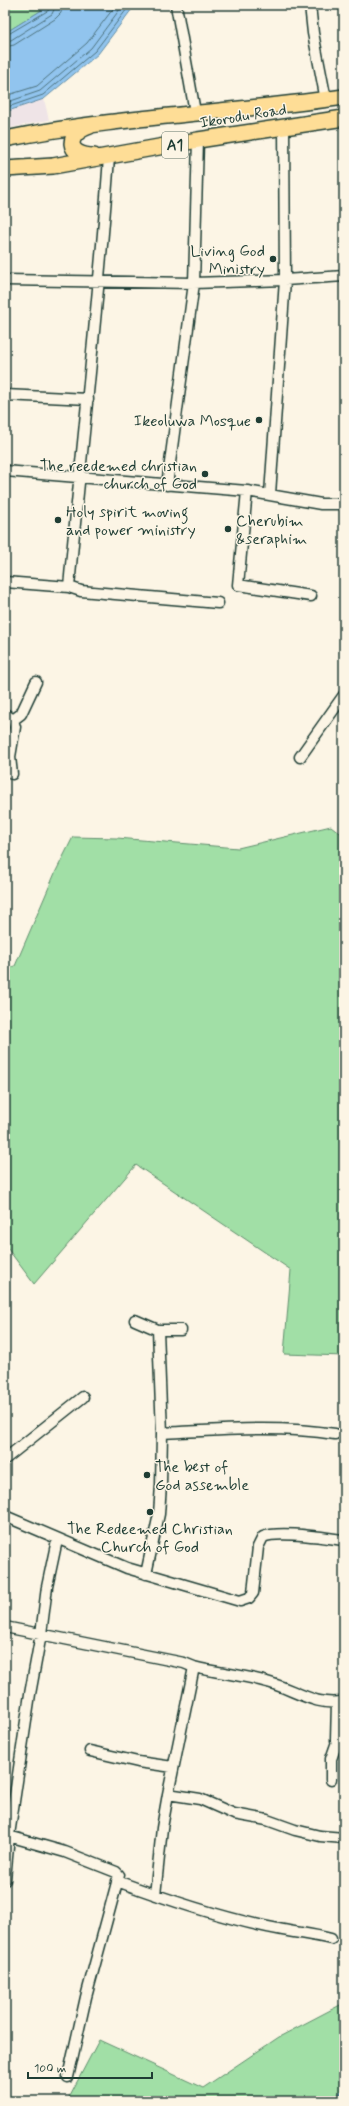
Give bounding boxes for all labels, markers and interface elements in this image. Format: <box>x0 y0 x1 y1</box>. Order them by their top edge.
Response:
street label: Ikorodu Road <box>198 99 288 134</box>
road number: A1 <box>162 132 188 158</box>
place label: Living God Ministry <box>190 241 265 280</box>
marker: Living God Ministry <box>268 254 278 264</box>
place label: Ikeoluwa Mosque <box>134 411 251 432</box>
marker: Ikeoluwa Mosque <box>254 415 264 425</box>
place label: The reedemed christian church of God <box>40 456 197 495</box>
marker: The reedemed christian church of God <box>200 469 210 479</box>
place label: Holy spirit moving and power ministry <box>66 502 196 541</box>
place label: Cherubim &seraphim <box>236 511 307 550</box>
marker: Holy spirit moving and power ministry <box>53 515 63 525</box>
marker: Cherubim &seraphim <box>223 524 233 534</box>
place label: The best of God assemble <box>155 1457 249 1496</box>
marker: The best of God assemble <box>142 1470 152 1480</box>
marker: The Redeemed Christian Church of God <box>145 1507 155 1517</box>
place label: The Redeemed Christian Church of God <box>67 1519 233 1558</box>
scale bar <box>28 2054 152 2080</box>
text: 100 m <box>34 2061 66 2077</box>

